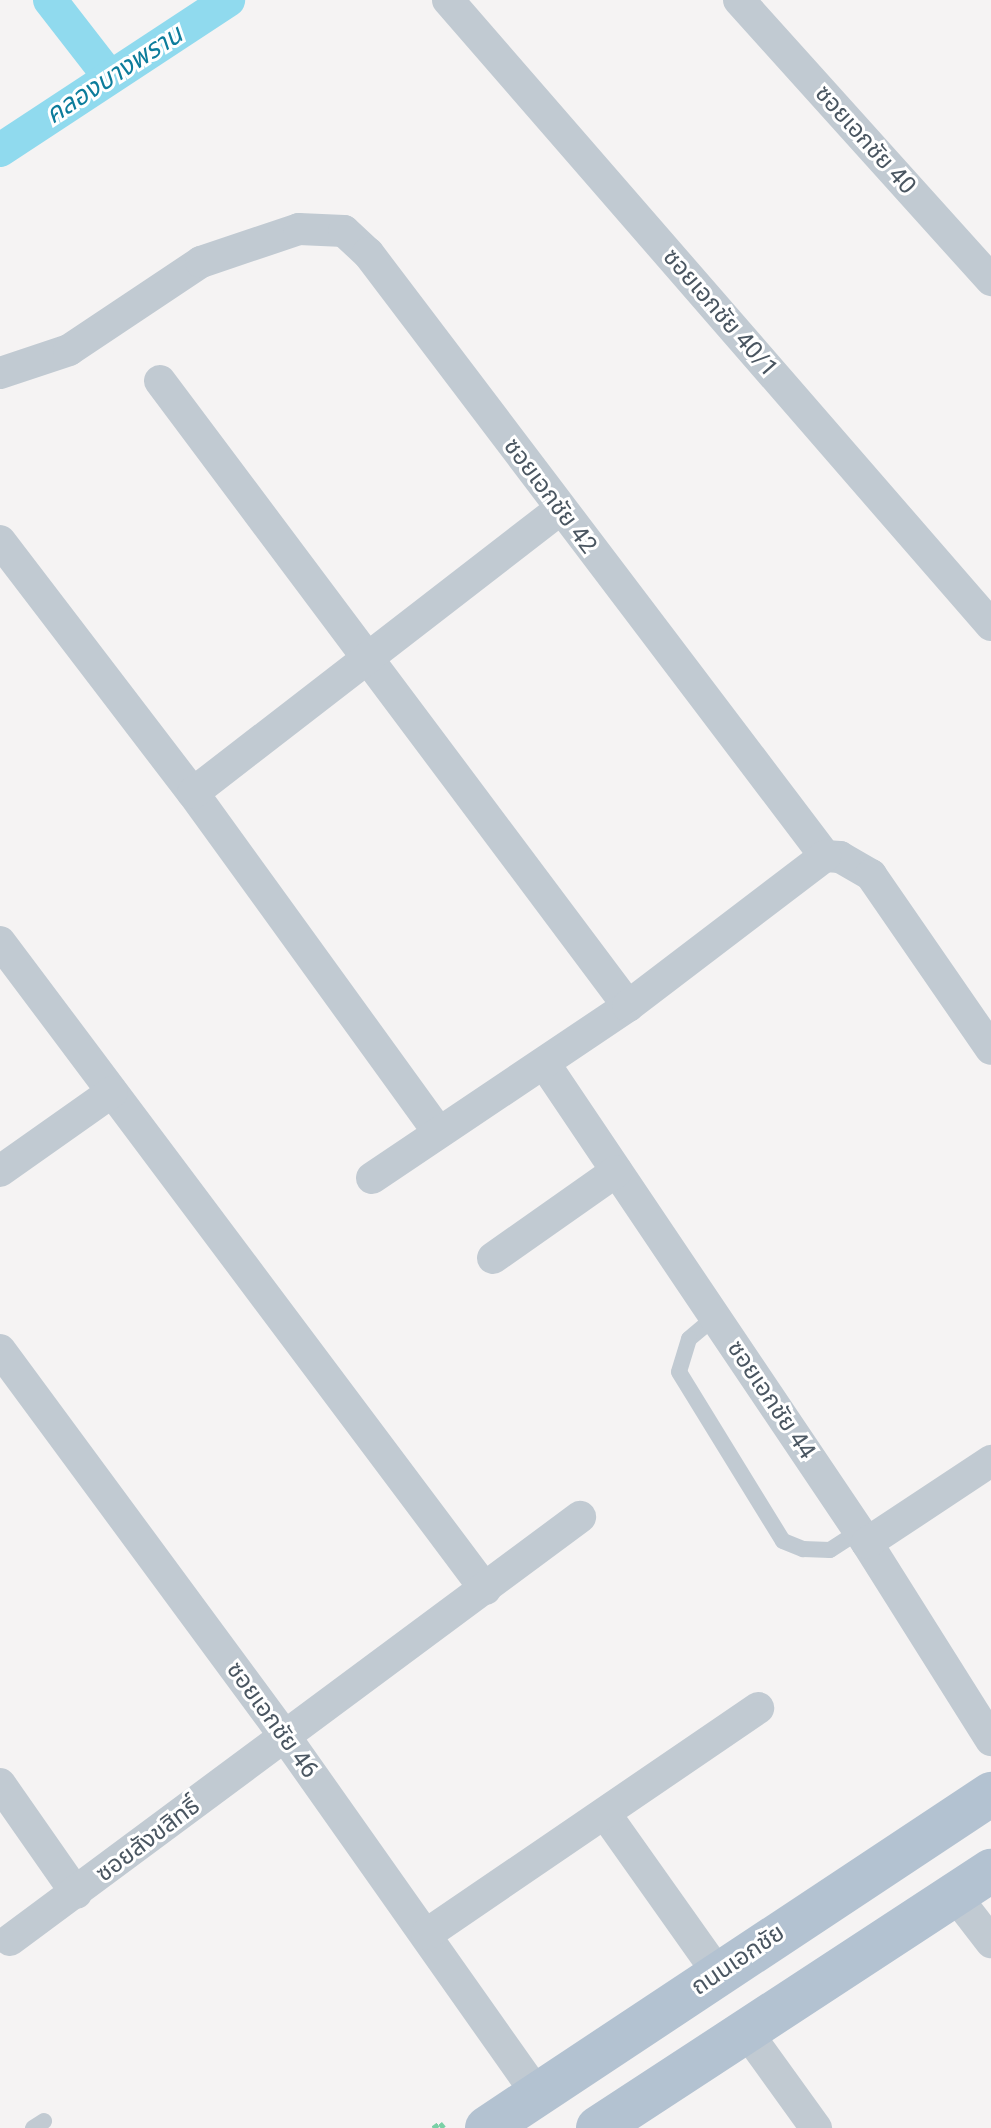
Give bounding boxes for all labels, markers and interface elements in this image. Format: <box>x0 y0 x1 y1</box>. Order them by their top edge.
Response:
water label: คลองบางพราน <box>40 19 188 131</box>
street label: ซอยเอกชัย 40 <box>809 80 921 200</box>
street label: ซอยเอกชัย 40/1 <box>657 243 783 383</box>
street label: ซอยเอกชัย 42 <box>497 433 603 559</box>
street label: ซอยเอกชัย 44 <box>721 1335 821 1465</box>
street label: ซอยเอกชัย 46 <box>220 1656 324 1784</box>
street label: ซอยสังขสิทธิ์ <box>90 1792 206 1888</box>
street label: ถนนเอกชัย <box>686 1918 790 2002</box>

